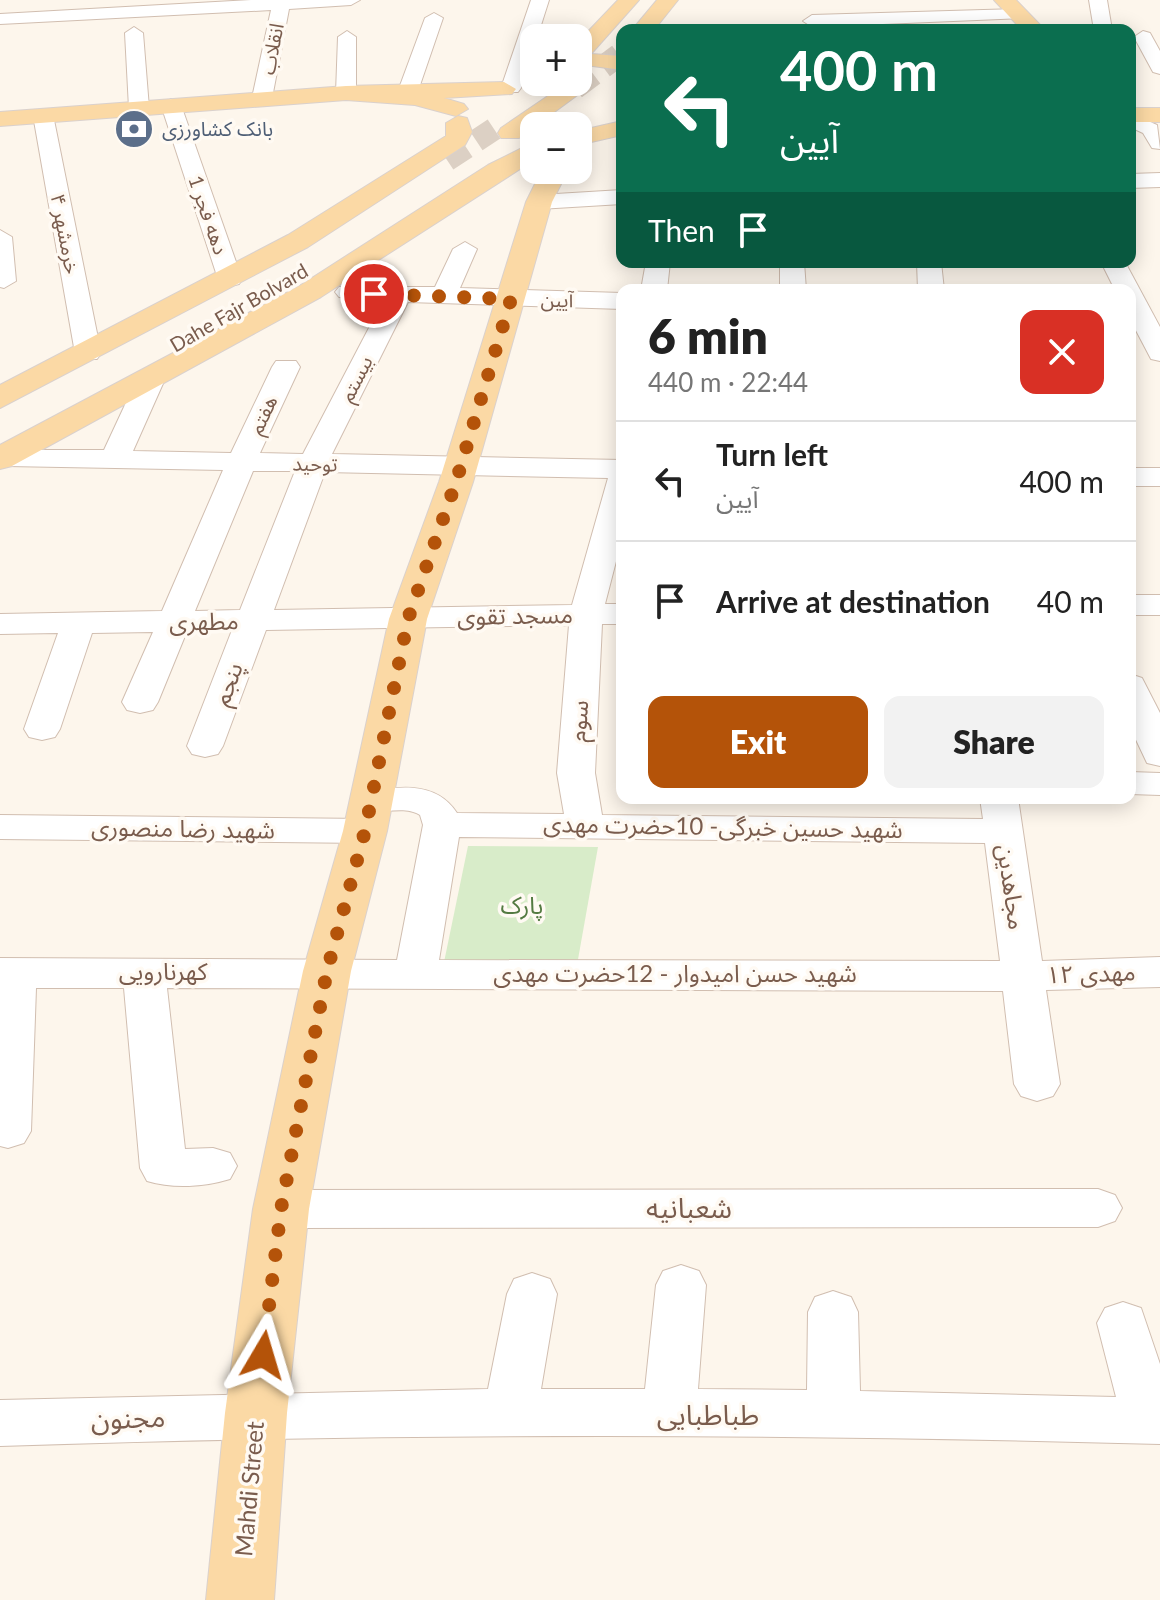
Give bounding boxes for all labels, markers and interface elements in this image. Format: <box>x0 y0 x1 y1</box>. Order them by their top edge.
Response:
street label: انقلاب <box>254 21 288 77</box>
map controls <box>520 24 592 184</box>
button: + <box>520 24 592 96</box>
text: 400 m <box>780 36 938 103</box>
icon: left <box>648 56 752 160</box>
bank icon: بانک کشاورزی <box>113 108 155 150</box>
button: − <box>520 112 592 184</box>
place label: بانک کشاورزی <box>162 116 273 141</box>
text: آیین <box>780 117 839 161</box>
street label: دهه فجر 1 <box>183 172 234 258</box>
street label: خرمشهر ۴ <box>45 192 85 276</box>
icon: arrive <box>731 208 775 252</box>
text: Then <box>648 212 715 248</box>
street label: Dahe Fajr Bolvard <box>165 258 312 356</box>
pin <box>340 260 408 328</box>
icon: arrive <box>352 272 396 316</box>
street label: آیین <box>540 287 575 312</box>
text: 6 min <box>648 307 768 364</box>
button: close <box>1020 310 1104 394</box>
street label: بیستم <box>333 351 380 407</box>
text: 440 m · 22:44 <box>648 366 808 398</box>
street label: هفتم <box>243 391 285 440</box>
text: Turn left <box>716 436 828 472</box>
street label: توحید <box>292 451 338 476</box>
icon: left <box>648 459 692 503</box>
text: 400 m <box>1019 463 1104 499</box>
text: آیین <box>716 482 759 514</box>
icon: arrive <box>648 579 692 623</box>
text: Arrive at destination <box>716 583 990 619</box>
text: 40 m <box>1037 583 1104 619</box>
street label: مسجد تقوی <box>457 599 573 631</box>
street label: مطهری <box>169 605 239 637</box>
street label: پنجم <box>205 658 252 711</box>
button: Exit <box>648 696 868 788</box>
button: Share <box>884 696 1104 788</box>
street label: سوم <box>562 699 598 743</box>
street label: شهید حسین خبرگی- 10حضرت مهدی <box>543 808 903 844</box>
street label: شهید رضا منصوری <box>91 811 275 845</box>
street label: مجاهدین <box>992 842 1033 931</box>
park label: پارک <box>500 890 544 921</box>
street label: کهرنارویی <box>119 956 208 986</box>
street label: مهدی ۱۲ <box>1046 956 1136 990</box>
street label: شهید حسن امیدوار - 12حضرت مهدی <box>493 958 857 988</box>
street label: شعبانیه <box>646 1190 732 1224</box>
position arrow <box>221 1313 305 1397</box>
street label: طباطبایی <box>657 1397 759 1432</box>
street label: مجنون <box>90 1399 166 1436</box>
street label: Mahdi Street <box>228 1420 269 1558</box>

